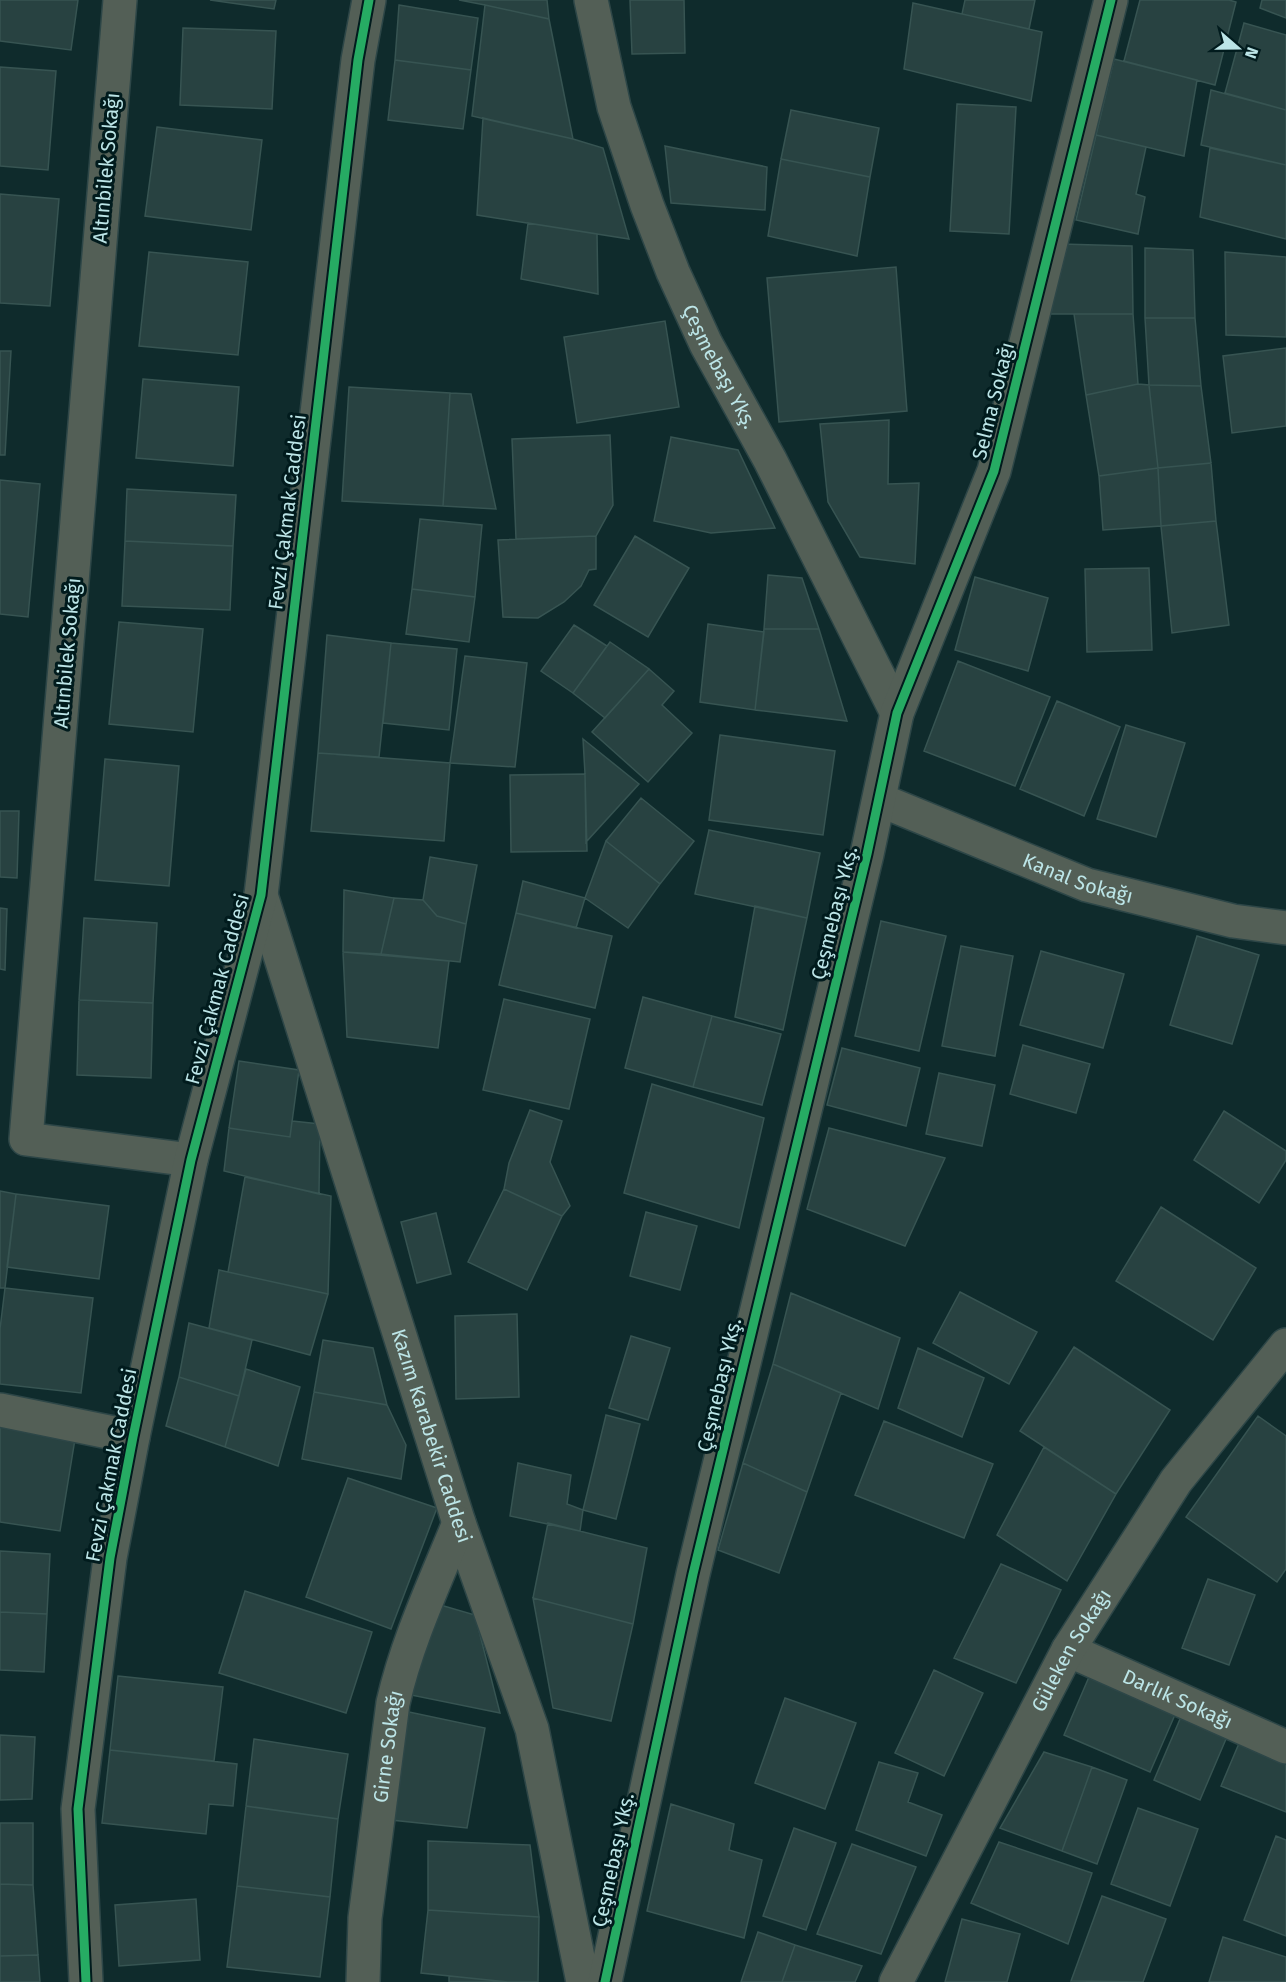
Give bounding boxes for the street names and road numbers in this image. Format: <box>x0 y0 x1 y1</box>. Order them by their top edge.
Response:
street label: Altınbilek Sokağı <box>87 92 125 244</box>
street label: Çeşmebaşı Ykş. <box>677 300 762 433</box>
street label: Selma Sokağı <box>967 340 1019 462</box>
street label: Fevzi Çakmak Caddesi <box>263 413 312 611</box>
street label: Altınbilek Sokağı <box>48 577 86 729</box>
street label: Çeşmebaşı Ykş. <box>806 844 863 983</box>
street label: Kanal Sokağı <box>1019 848 1135 908</box>
street label: Fevzi Çakmak Caddesi <box>180 891 255 1087</box>
street label: Çeşmebaşı Ykş. <box>692 1316 747 1455</box>
street label: Kazım Karabekir Caddesi <box>386 1326 477 1546</box>
street label: Fevzi Çakmak Caddesi <box>80 1366 143 1564</box>
street label: Güleken Sokağı <box>1026 1584 1116 1716</box>
street label: Darlık Sokağı <box>1119 1664 1236 1734</box>
street label: Girne Sokağı <box>368 1688 408 1804</box>
street label: Çeşmebaşı Ykş. <box>587 1791 640 1930</box>

